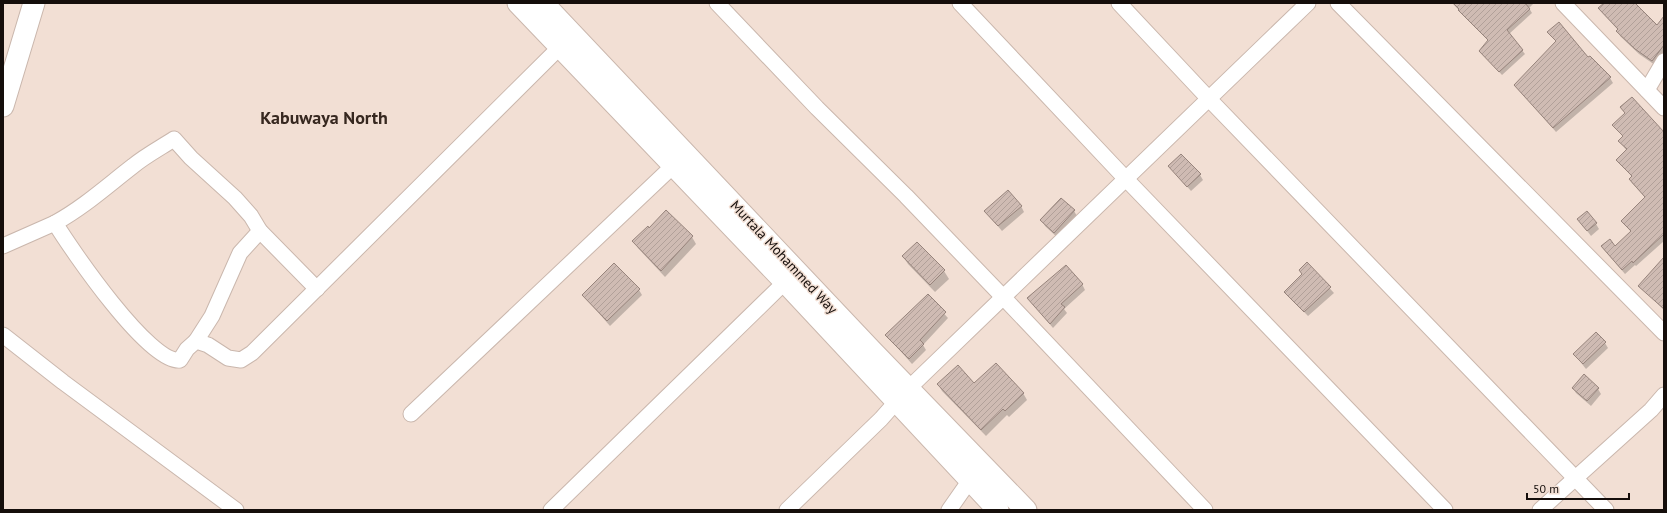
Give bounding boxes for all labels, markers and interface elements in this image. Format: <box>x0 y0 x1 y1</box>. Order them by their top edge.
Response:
district label: Kabuwaya North <box>260 106 388 129</box>
street label: Murtala Mohammed Way <box>727 196 842 318</box>
scale bar <box>1527 475 1629 501</box>
text: 50 m <box>1533 481 1559 496</box>

